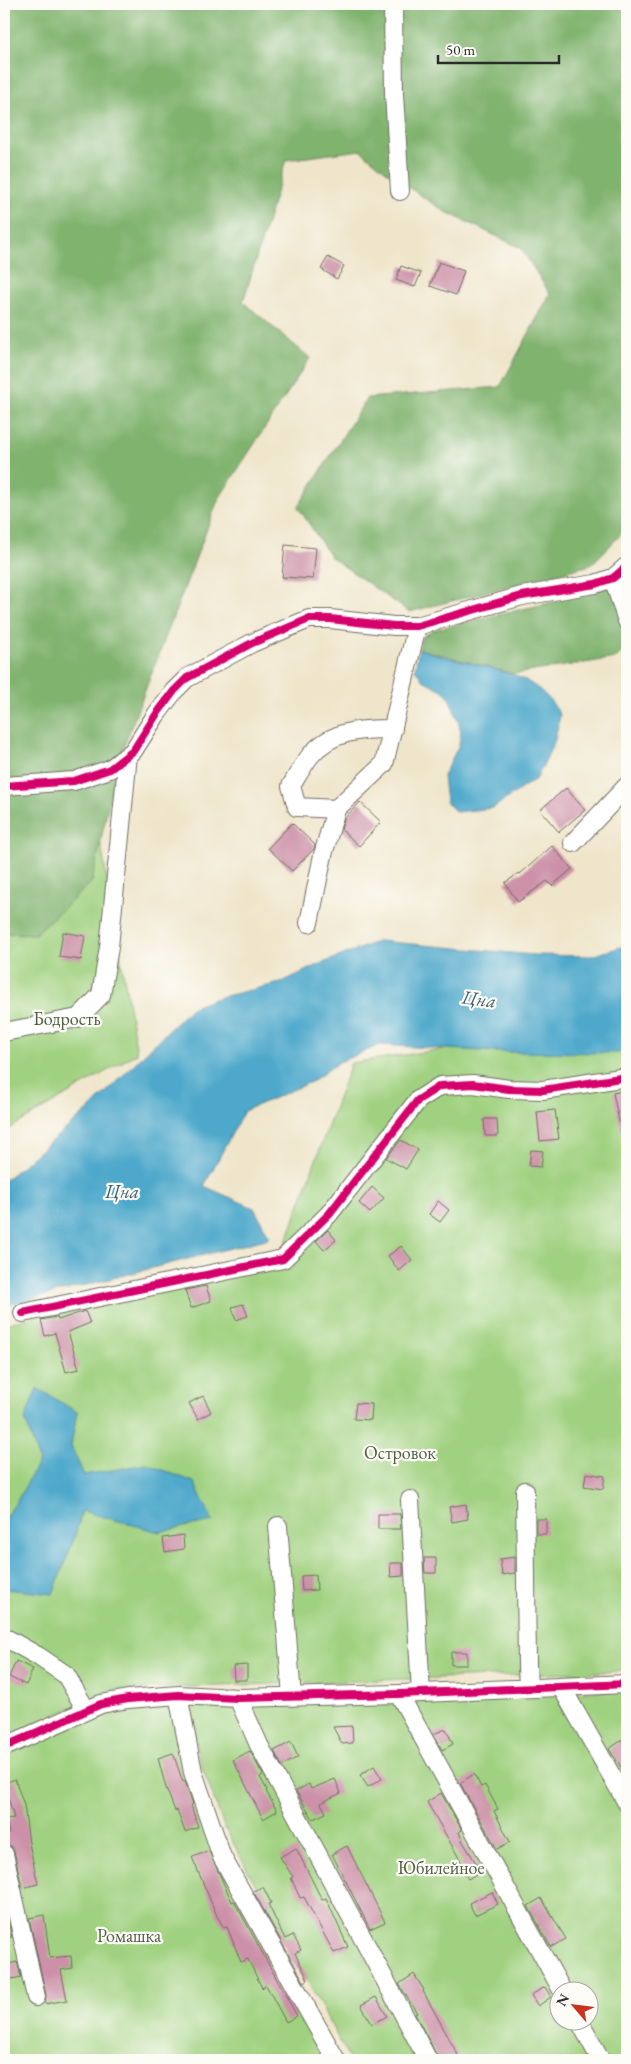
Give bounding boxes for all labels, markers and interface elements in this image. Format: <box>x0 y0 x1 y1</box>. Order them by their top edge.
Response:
scale bar <box>438 32 560 64</box>
text: 50 m <box>446 40 475 59</box>
water label: Цна <box>460 984 497 1013</box>
park label: Бодрость <box>33 1007 101 1030</box>
water label: Цна <box>104 1179 139 1204</box>
park label: Островок <box>364 1441 436 1464</box>
park label: Юбилейное <box>397 1856 485 1879</box>
park label: Ромашка <box>97 1924 162 1947</box>
north arrow <box>548 1982 598 2032</box>
text: N <box>552 1990 573 2009</box>

